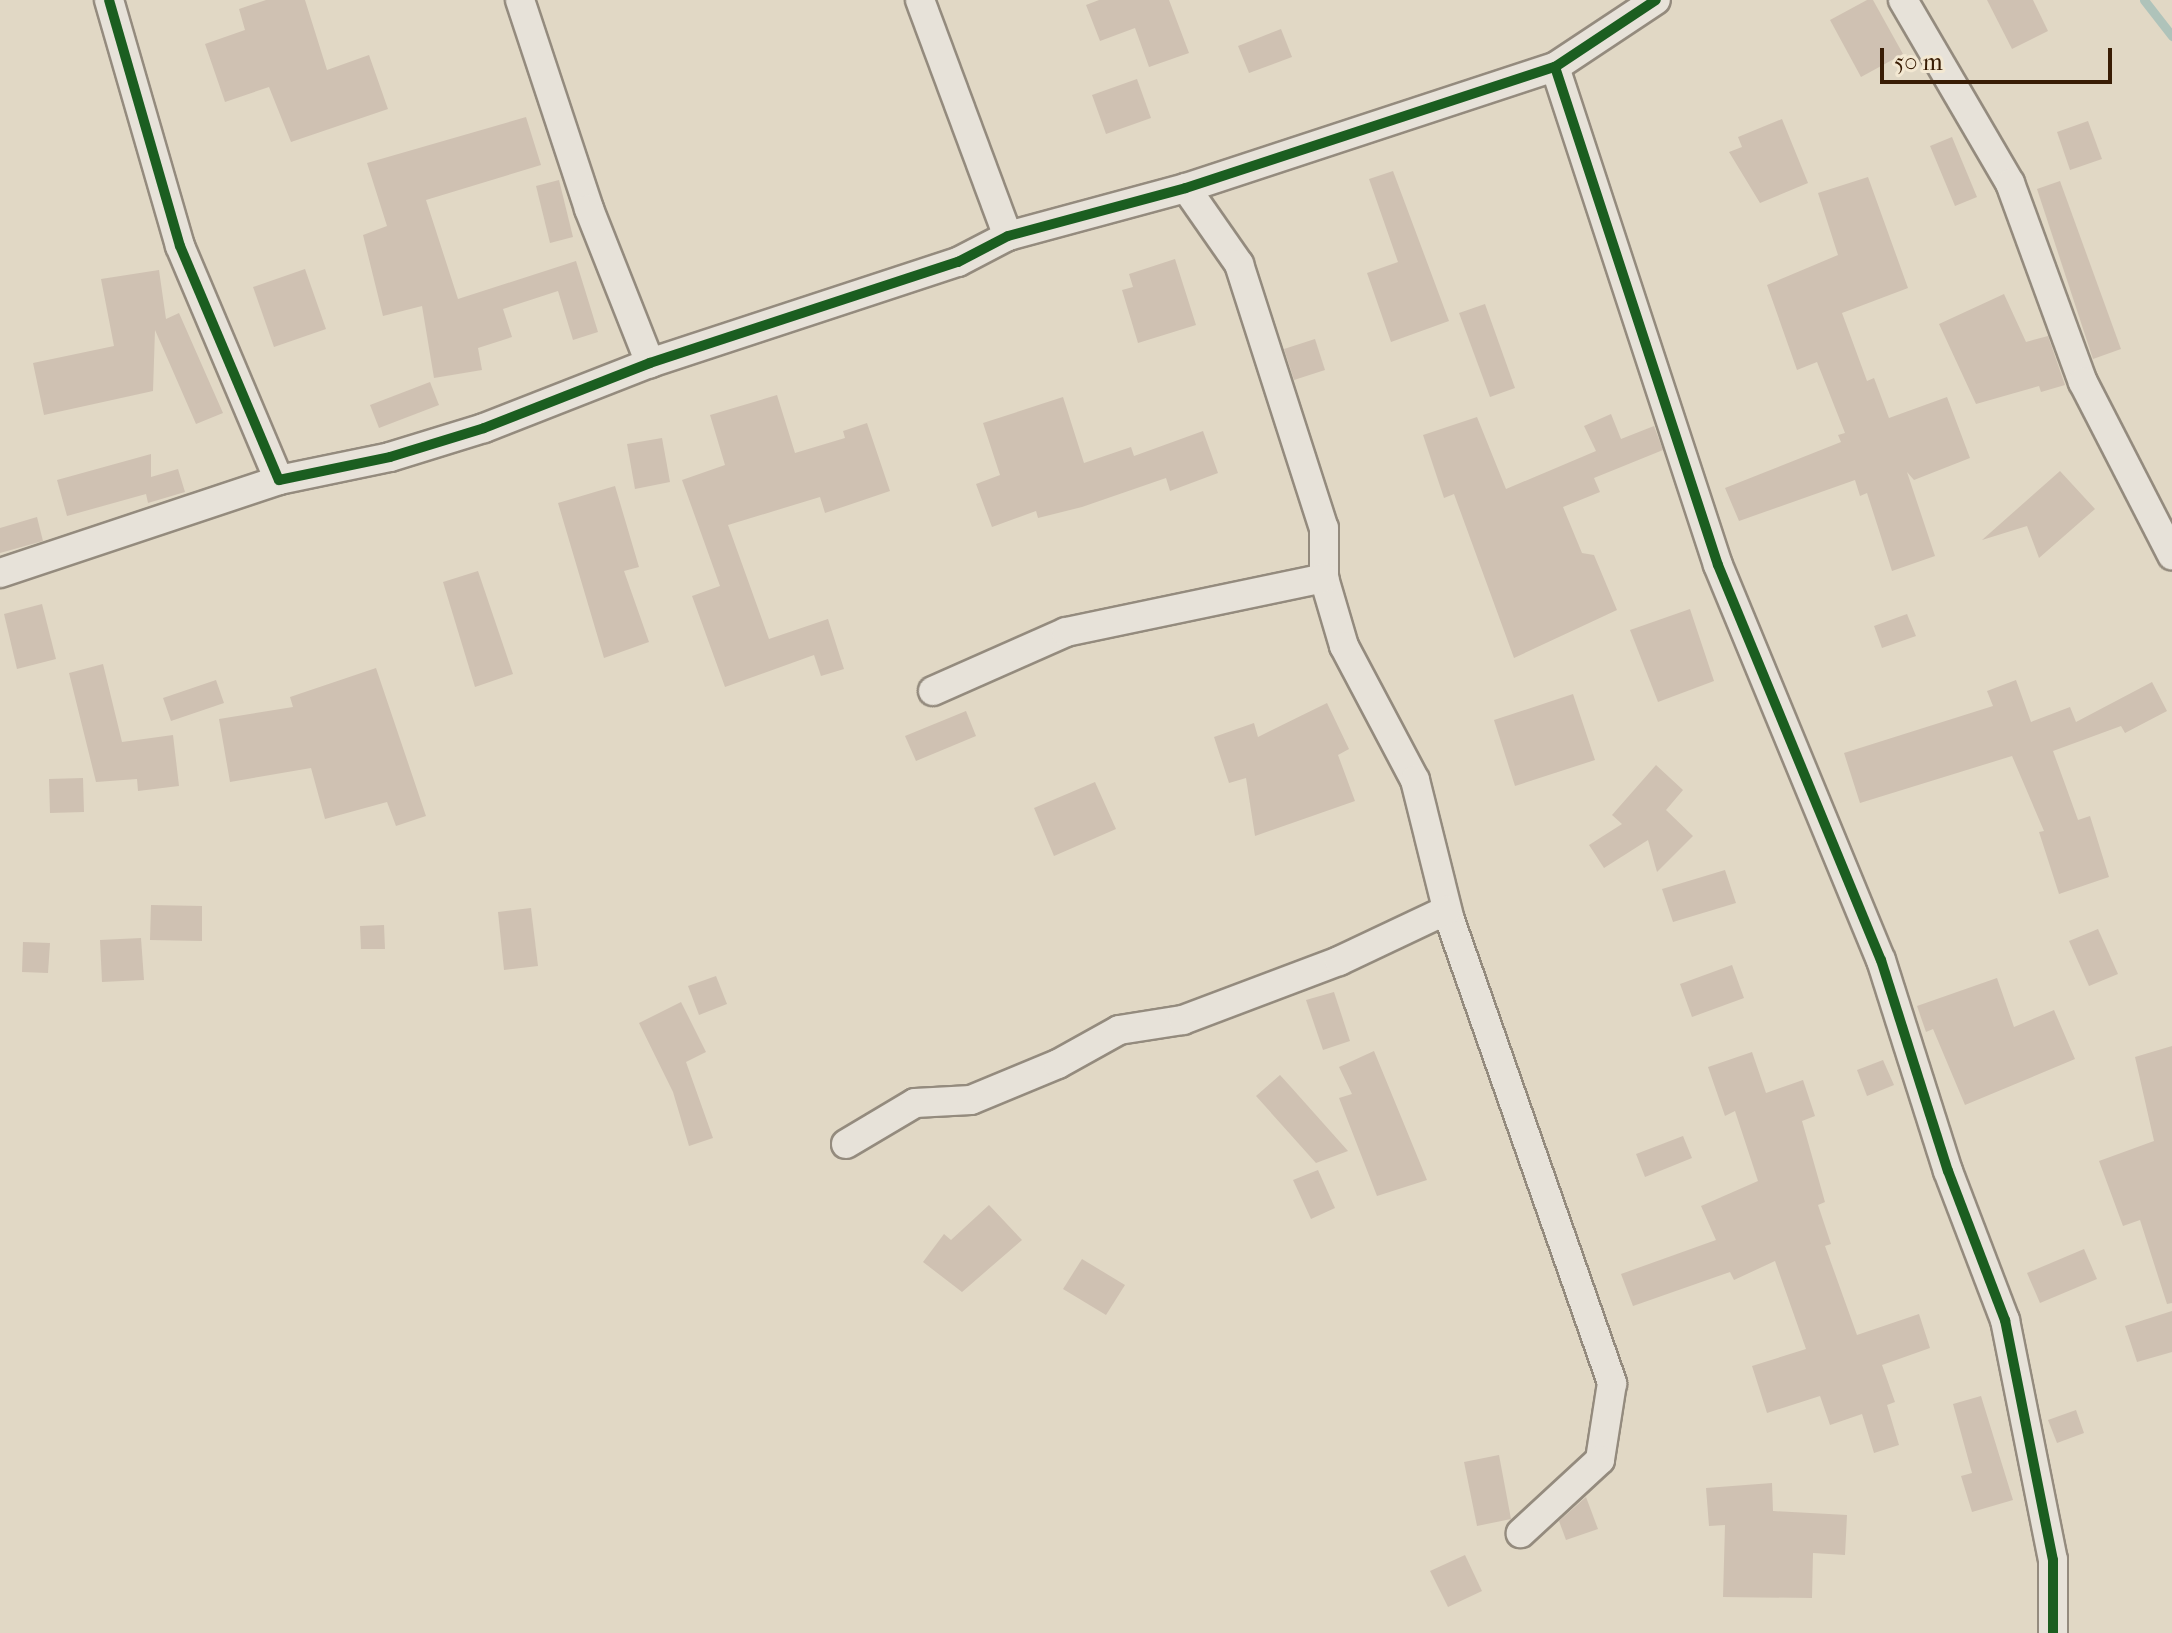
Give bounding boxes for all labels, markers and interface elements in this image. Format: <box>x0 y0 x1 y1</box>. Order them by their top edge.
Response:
scale bar <box>1884 32 2116 82</box>
text: 50 m <box>1894 48 1943 76</box>

